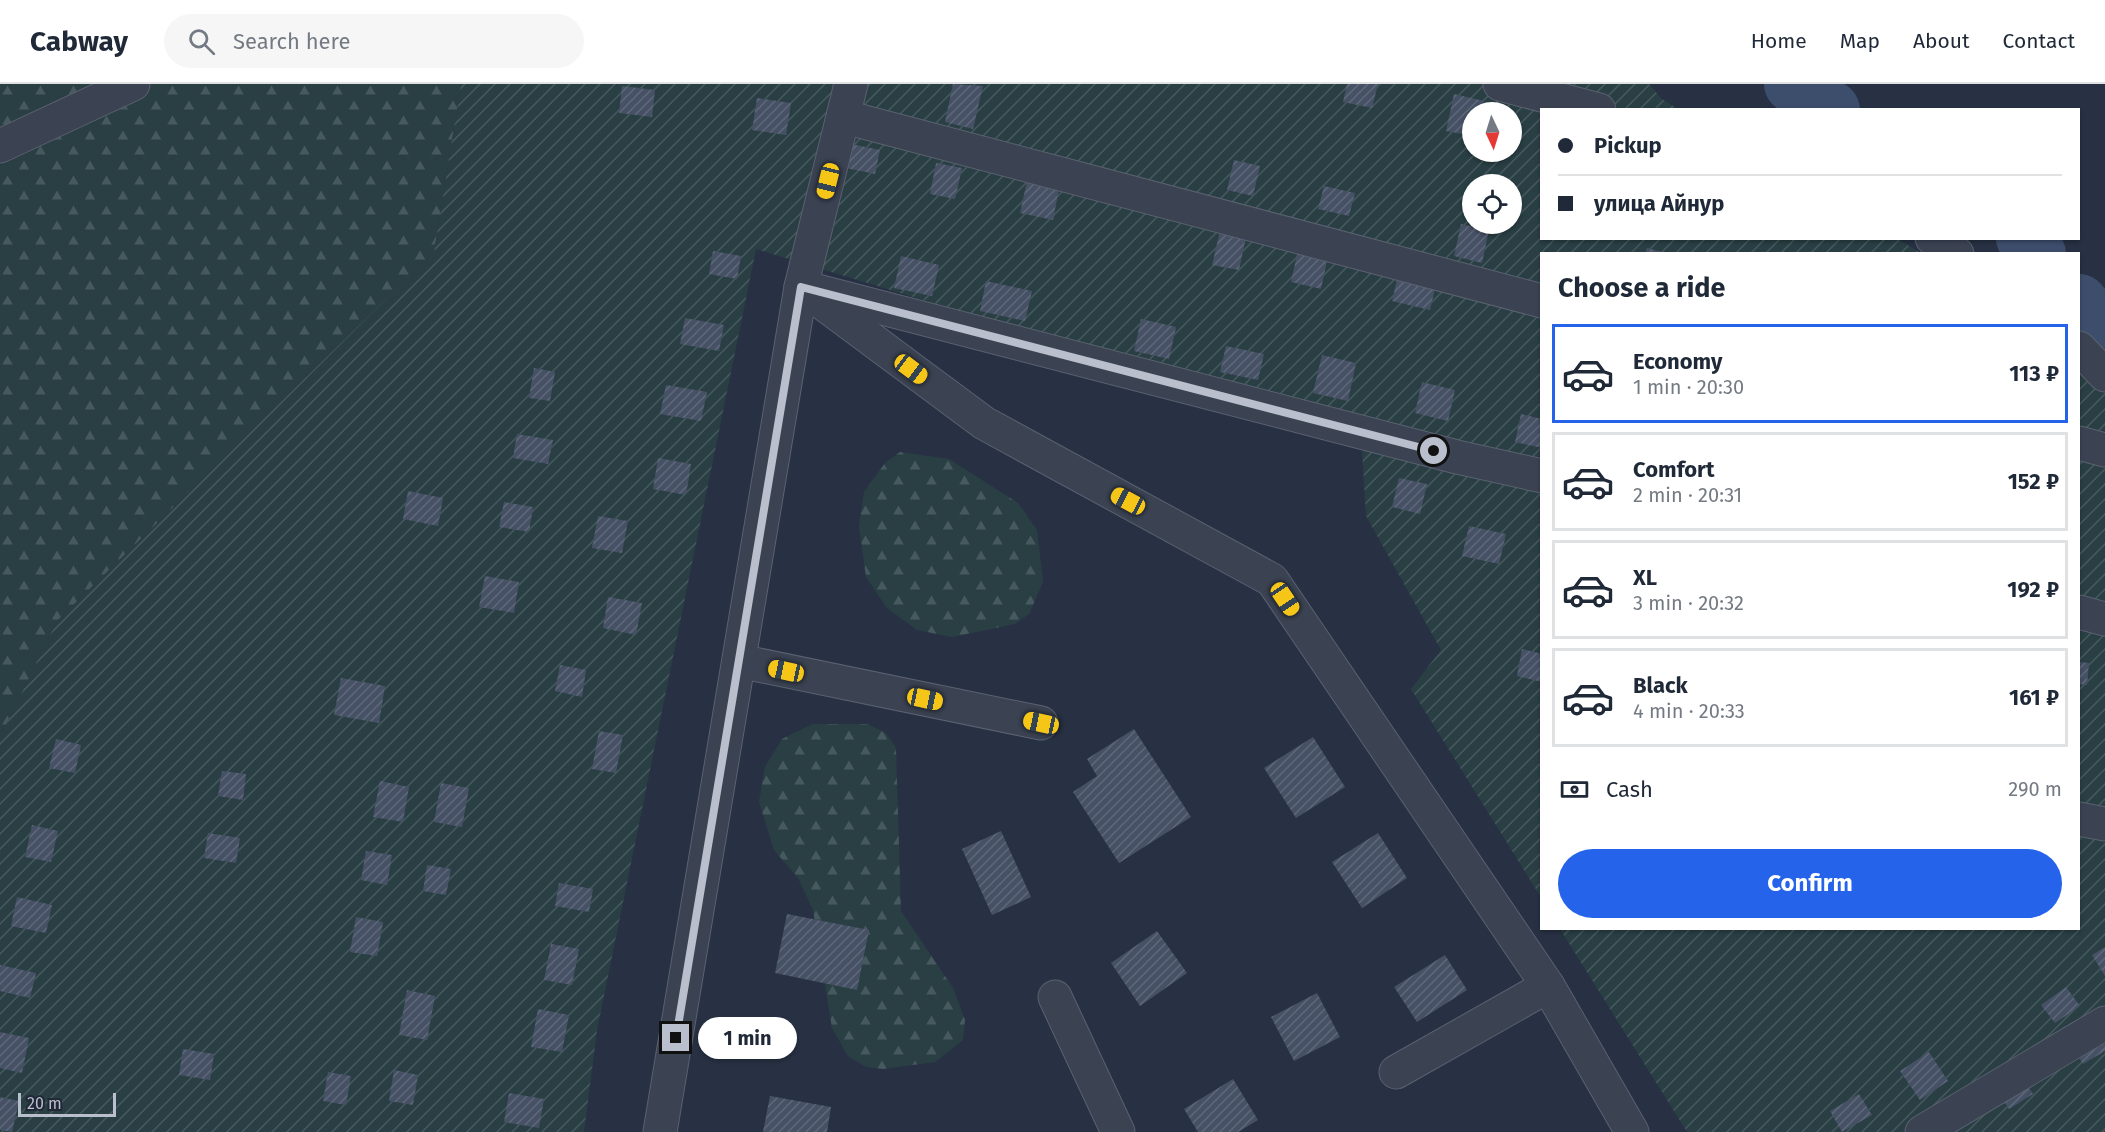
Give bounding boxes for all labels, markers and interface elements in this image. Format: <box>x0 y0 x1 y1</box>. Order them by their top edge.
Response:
search box <box>164 14 584 68</box>
text: Cabway <box>30 25 128 58</box>
icon: search <box>185 25 218 58</box>
text: Search here <box>233 28 350 55</box>
text: Home <box>1751 28 1807 54</box>
text: Map <box>1840 28 1880 54</box>
text: About <box>1913 28 1970 54</box>
text: Contact <box>2003 28 2075 54</box>
north arrow <box>1462 102 1522 162</box>
map controls <box>1462 102 1522 234</box>
text: Pickup <box>1594 132 1662 159</box>
car <box>815 161 841 201</box>
button: locate <box>1462 174 1522 234</box>
text: улица Айнур <box>1594 190 1724 217</box>
text: Choose a ride <box>1558 272 1725 304</box>
icon: car <box>1561 347 1615 401</box>
text: Economy <box>1633 348 1722 375</box>
car <box>891 351 931 387</box>
text: 113 ₽ <box>2009 360 2059 387</box>
text: 1 min · 20:30 <box>1633 375 1744 399</box>
route start <box>1420 437 1447 464</box>
icon: car <box>1561 455 1615 509</box>
text: Comfort <box>1633 456 1714 483</box>
text: 152 ₽ <box>2008 468 2059 495</box>
text: 2 min · 20:31 <box>1633 483 1742 507</box>
car <box>1108 485 1148 517</box>
icon: car <box>1561 563 1615 617</box>
text: XL <box>1633 564 1657 591</box>
text: 192 ₽ <box>2007 576 2059 603</box>
car <box>1267 579 1303 619</box>
text: 3 min · 20:32 <box>1633 591 1744 615</box>
car <box>767 658 805 684</box>
icon: car <box>1561 671 1615 725</box>
text: Black <box>1633 672 1688 699</box>
text: 161 ₽ <box>2009 684 2059 711</box>
car <box>906 686 944 712</box>
text: 4 min · 20:33 <box>1633 699 1745 723</box>
car <box>1022 710 1060 736</box>
icon: cash <box>1558 773 1591 806</box>
text: Cash <box>1606 776 1653 803</box>
text: 290 m <box>2008 777 2062 801</box>
button: Confirm <box>1558 849 2062 918</box>
callout: 1 min <box>697 1017 796 1059</box>
route end <box>662 1024 689 1051</box>
text: 1 min <box>723 1026 772 1050</box>
scale bar <box>18 1090 116 1118</box>
text: 20 m <box>27 1094 62 1113</box>

